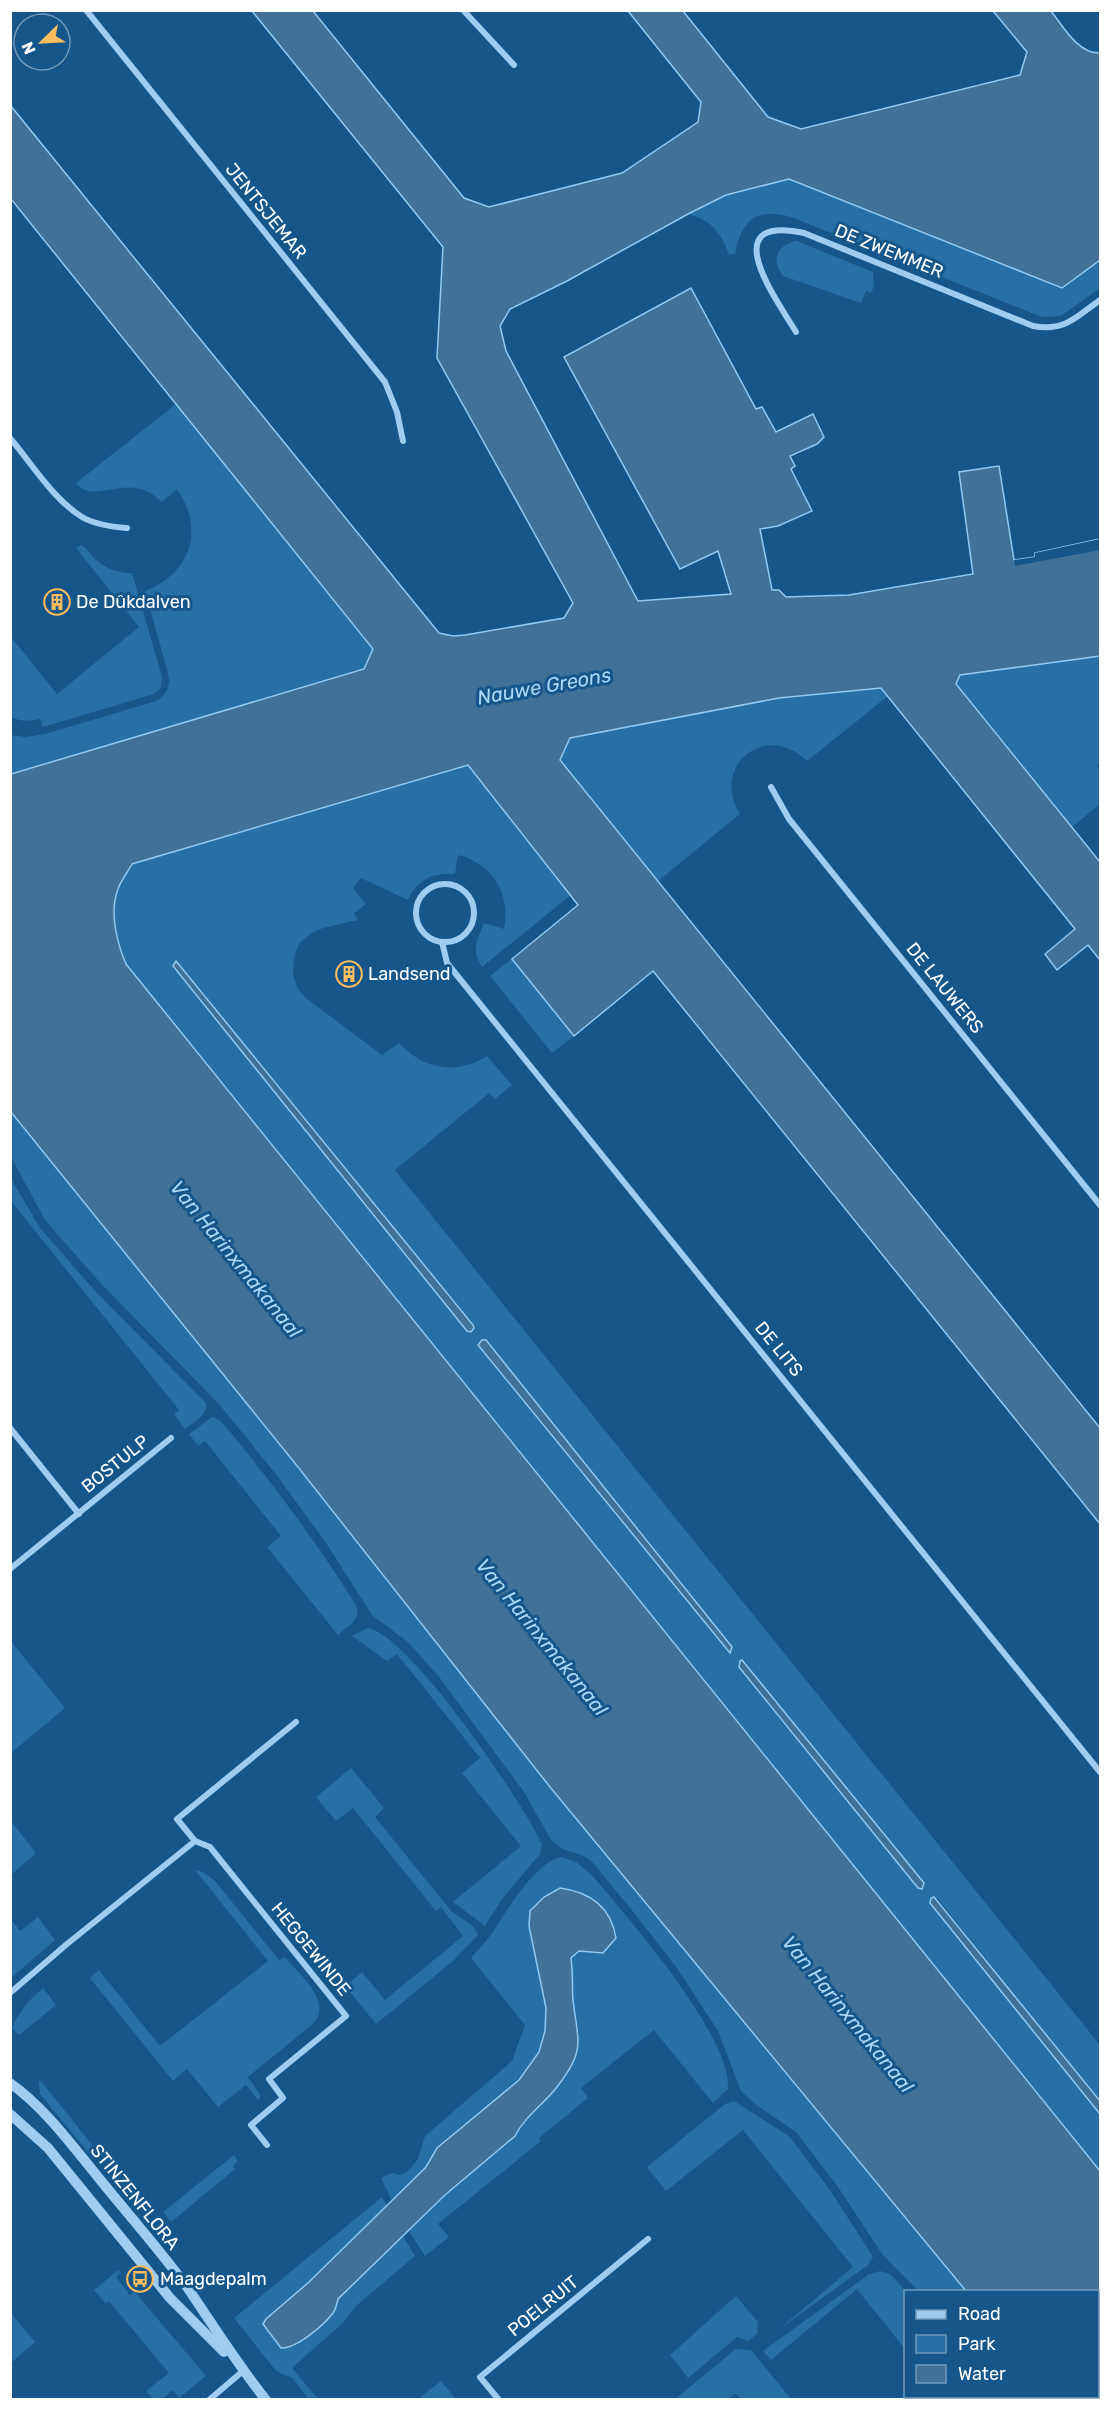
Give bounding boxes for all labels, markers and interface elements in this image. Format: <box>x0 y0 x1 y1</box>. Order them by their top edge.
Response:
north arrow <box>12 12 72 72</box>
text: N <box>18 39 40 57</box>
street label: JENTSJEMAR <box>221 159 311 263</box>
street label: DE ZWEMMER <box>832 219 947 283</box>
building icon: De Dûkdalven <box>42 587 72 617</box>
place label: De Dûkdalven <box>76 591 191 613</box>
water label: Nauwe Greons <box>475 662 613 710</box>
street label: DE LAUWERS <box>902 938 988 1038</box>
building icon: Landsend <box>334 959 364 989</box>
place label: Landsend <box>368 963 451 985</box>
water label: Van Harinxmakanaal <box>165 1176 307 1343</box>
street label: DE LITS <box>750 1317 808 1381</box>
street label: BOSTULP <box>77 1430 153 1498</box>
water label: Van Harinxmakanaal <box>471 1554 613 1721</box>
street label: HEGGEWINDE <box>267 1898 355 2000</box>
water label: Van Harinxmakanaal <box>777 1931 919 2098</box>
street label: STINZENFLORA <box>86 2140 184 2254</box>
bus stop icon: Maagdepalm <box>125 2264 155 2294</box>
place label: Maagdepalm <box>160 2268 267 2290</box>
street label: POELRUIT <box>503 2271 583 2341</box>
legend <box>904 2290 1099 2398</box>
text: Road <box>958 2303 1001 2325</box>
text: Park <box>958 2333 996 2355</box>
text: Water <box>958 2363 1006 2385</box>

